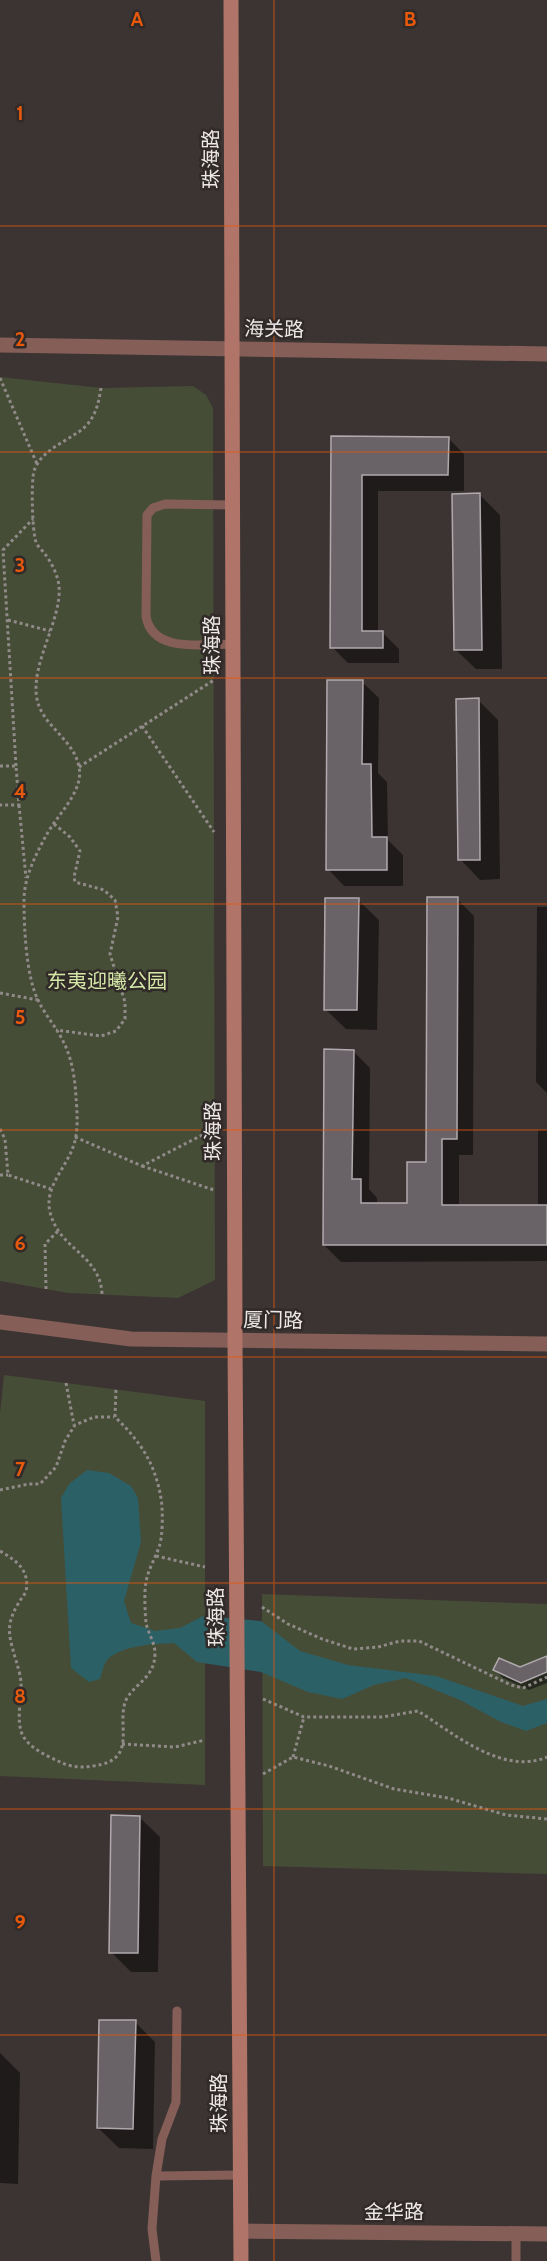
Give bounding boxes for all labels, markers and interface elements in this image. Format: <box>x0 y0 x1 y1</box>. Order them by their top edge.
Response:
text: A <box>131 7 144 31</box>
text: B <box>404 7 416 31</box>
text: 1 <box>16 101 24 125</box>
street label: 珠海路 <box>199 129 223 189</box>
street label: 海关路 <box>244 316 304 342</box>
text: 2 <box>15 327 25 351</box>
text: 3 <box>15 553 25 577</box>
street label: 珠海路 <box>200 615 224 675</box>
text: 4 <box>14 779 26 803</box>
park label: 东夷迎曦公园 <box>47 969 167 993</box>
text: 5 <box>15 1005 25 1029</box>
street label: 珠海路 <box>201 1101 225 1161</box>
text: 6 <box>14 1231 26 1255</box>
street label: 厦门路 <box>243 1307 303 1333</box>
text: 7 <box>15 1457 26 1481</box>
street label: 珠海路 <box>203 1587 229 1647</box>
text: 8 <box>14 1684 26 1708</box>
text: 9 <box>14 1910 26 1934</box>
street label: 珠海路 <box>207 2073 231 2133</box>
street label: 金华路 <box>364 2200 424 2224</box>

